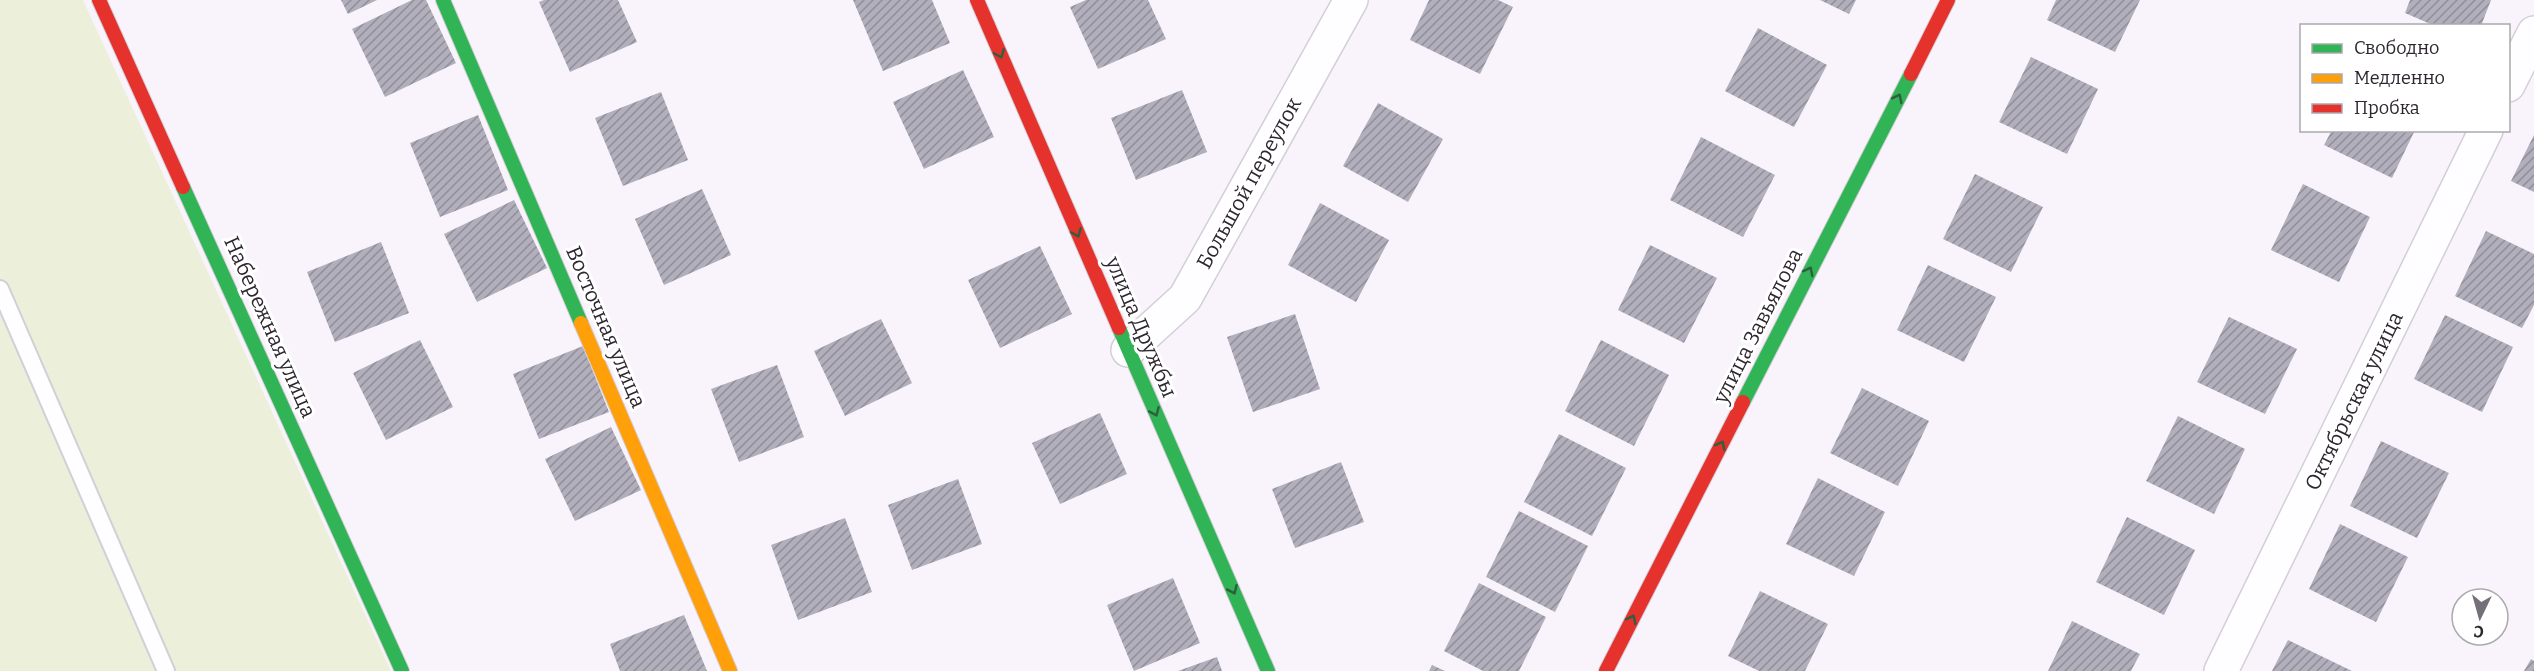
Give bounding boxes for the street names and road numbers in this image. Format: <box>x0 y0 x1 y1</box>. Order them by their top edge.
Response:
street label: Большой переулок <box>1191 92 1307 273</box>
street label: Набережная улица <box>218 232 322 422</box>
street label: Восточная улица <box>560 242 652 412</box>
street label: улица Завьялова <box>1707 244 1809 409</box>
street label: улица Дружбы <box>1099 252 1182 401</box>
street label: Октябрьская улица <box>2299 307 2409 495</box>

